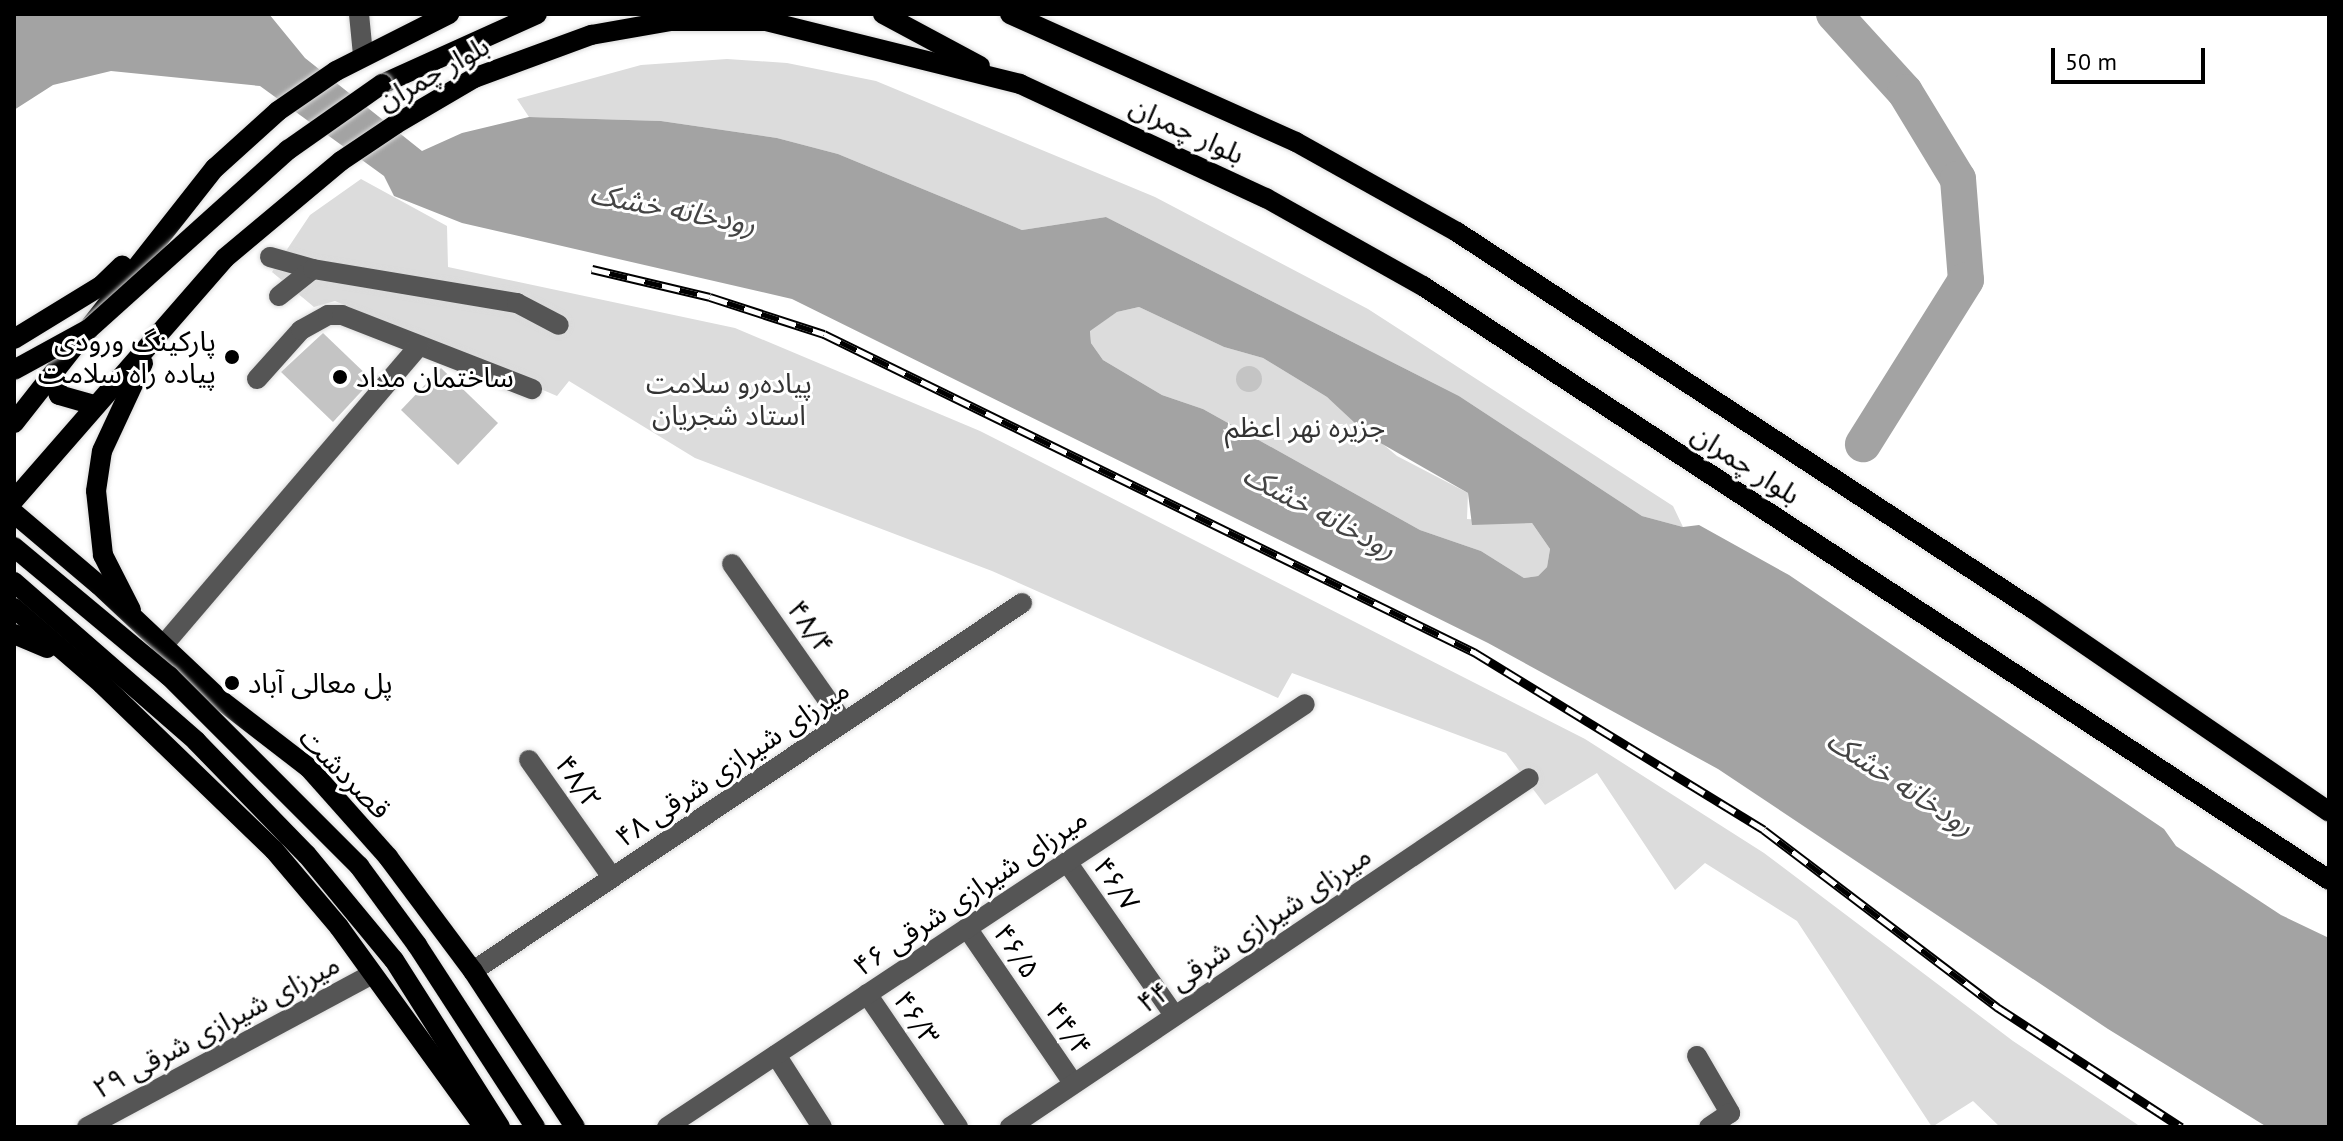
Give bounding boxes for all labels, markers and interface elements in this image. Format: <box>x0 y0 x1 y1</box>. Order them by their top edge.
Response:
street label: بلوار چمران <box>371 29 495 117</box>
scale bar <box>2055 32 2209 82</box>
text: 50 m <box>2065 46 2117 77</box>
street label: بلوار چمران <box>1124 89 1250 171</box>
water label: رودخانه خشک <box>587 174 759 242</box>
place label: پارکینگ ورودی پیاده راه سلامت <box>38 324 216 390</box>
marker: پارکینگ ورودی پیاده راه سلامت <box>223 348 241 366</box>
place label: ساختمان مداد <box>356 360 514 394</box>
park label: پیاده‌رو سلامت استاد شجریان <box>646 366 812 432</box>
marker: ساختمان مداد <box>331 368 349 386</box>
park label: جزیره نهر اعظم <box>1225 410 1385 444</box>
street label: بلوار چمران <box>1685 417 1807 511</box>
water label: رودخانه خشک <box>1237 456 1403 566</box>
street label: ۴۸/۴ <box>781 594 841 660</box>
place label: پل معالی آباد <box>248 666 393 700</box>
street label: ۴۸ میرزای شیرازی شرقی <box>609 672 855 854</box>
marker: پل معالی آباد <box>223 674 241 692</box>
street label: قصردشت <box>292 720 398 826</box>
water label: رودخانه خشک <box>1821 721 1981 843</box>
street label: ۴۸/۲ <box>549 749 609 815</box>
street label: ۴۶ میرزای شیرازی شرقی <box>847 801 1093 983</box>
street label: ۴۴ میرزای شیرازی شرقی <box>1131 838 1377 1020</box>
street label: ۴۶/۷ <box>1087 851 1147 917</box>
street label: ۴۶/۵ <box>987 918 1047 984</box>
street label: ۲۹ میرزای شیرازی شرقی <box>87 947 345 1105</box>
street label: ۴۶/۳ <box>887 985 947 1051</box>
street label: ۴۴/۴ <box>1039 996 1099 1062</box>

